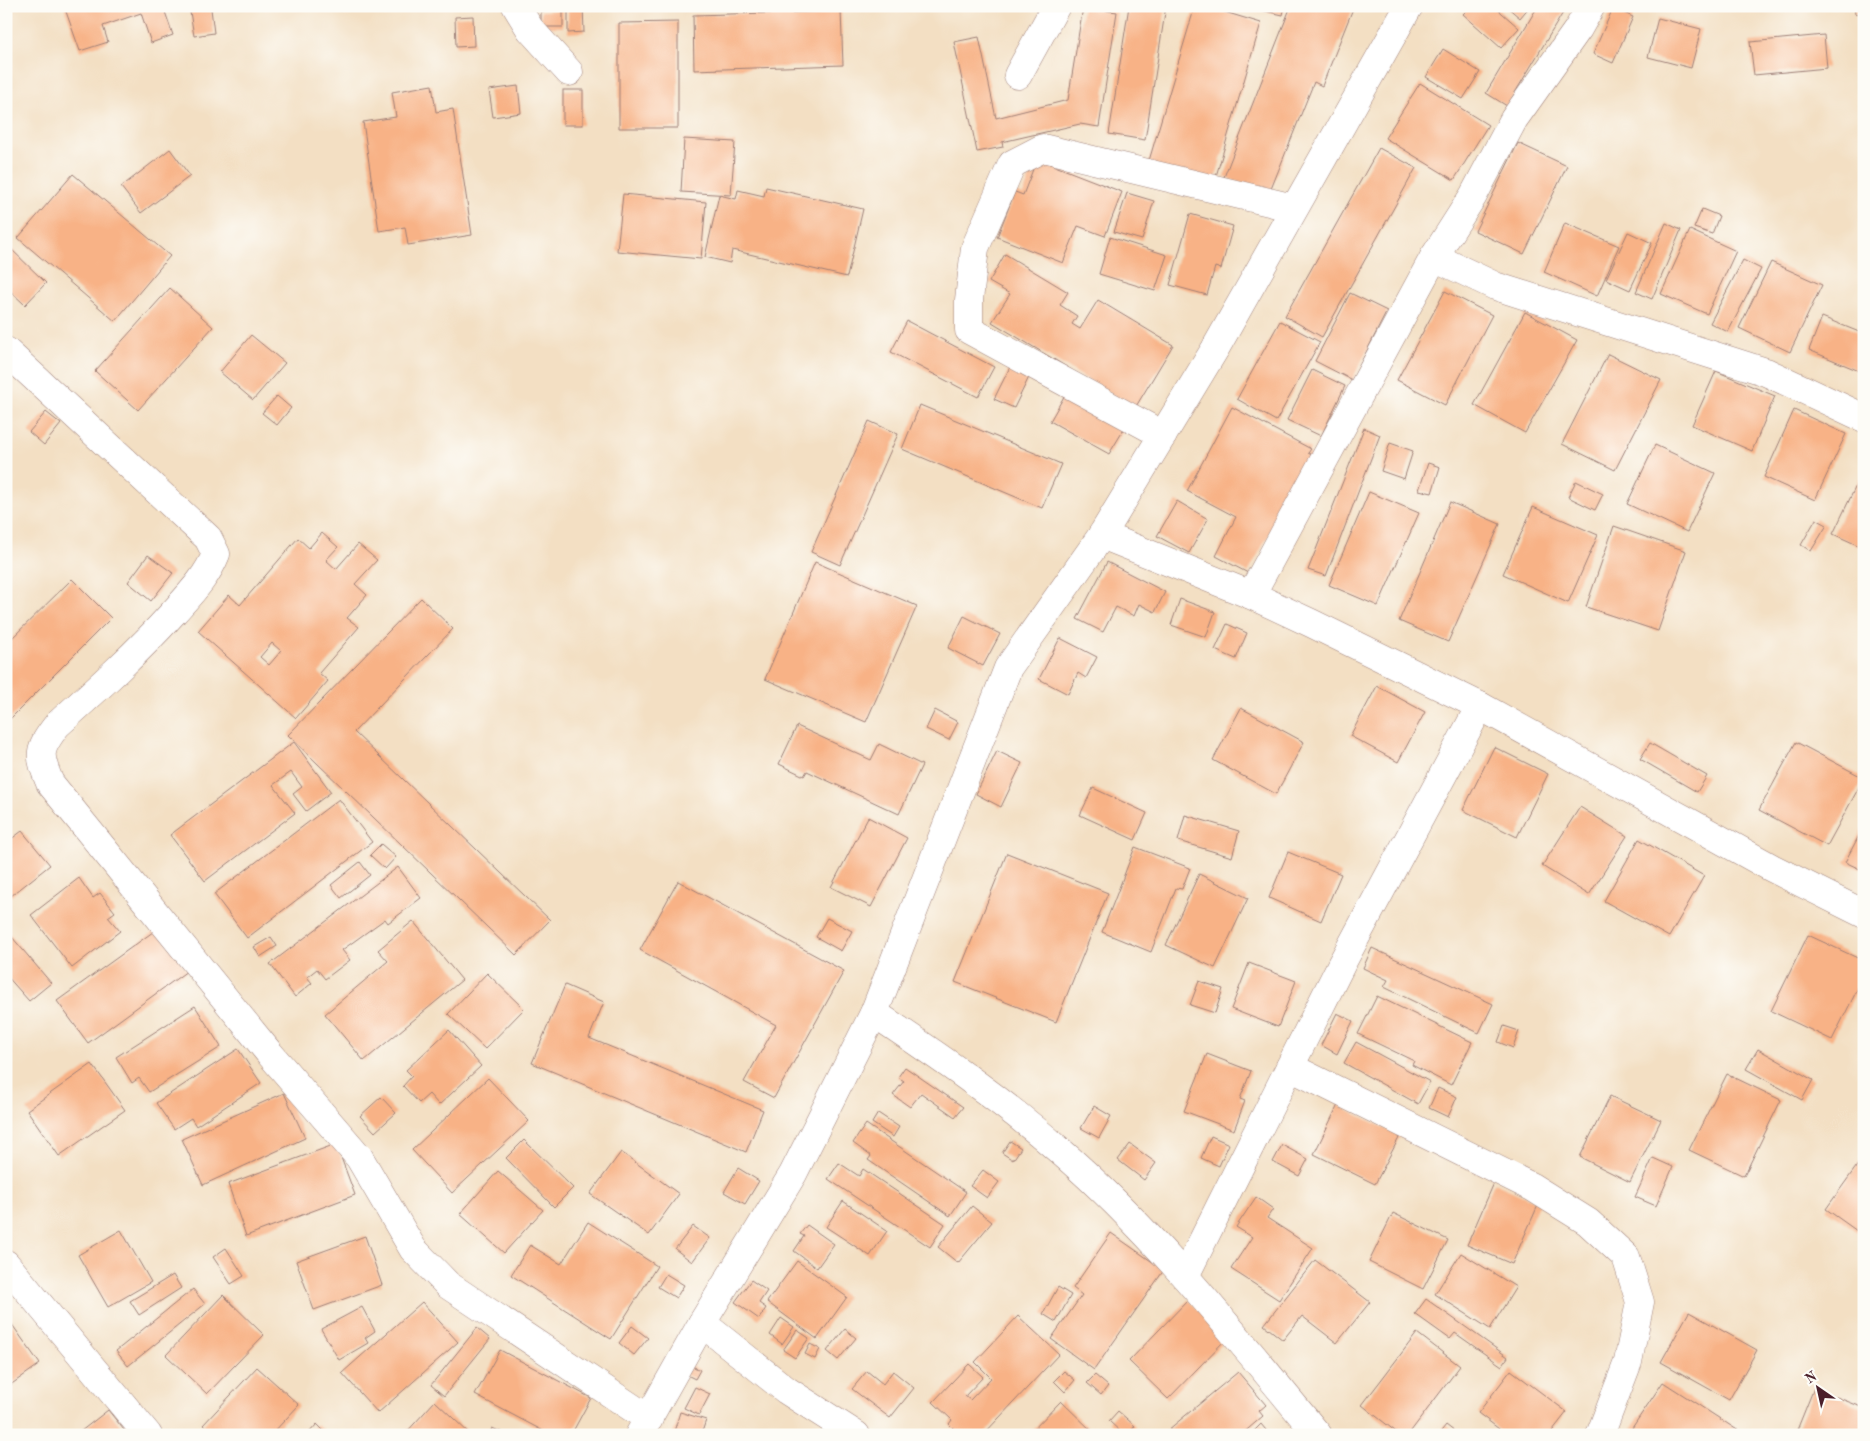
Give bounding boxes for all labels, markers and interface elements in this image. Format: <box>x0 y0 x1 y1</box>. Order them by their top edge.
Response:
north arrow <box>1792 1364 1842 1414</box>
text: N <box>1803 1369 1820 1387</box>

